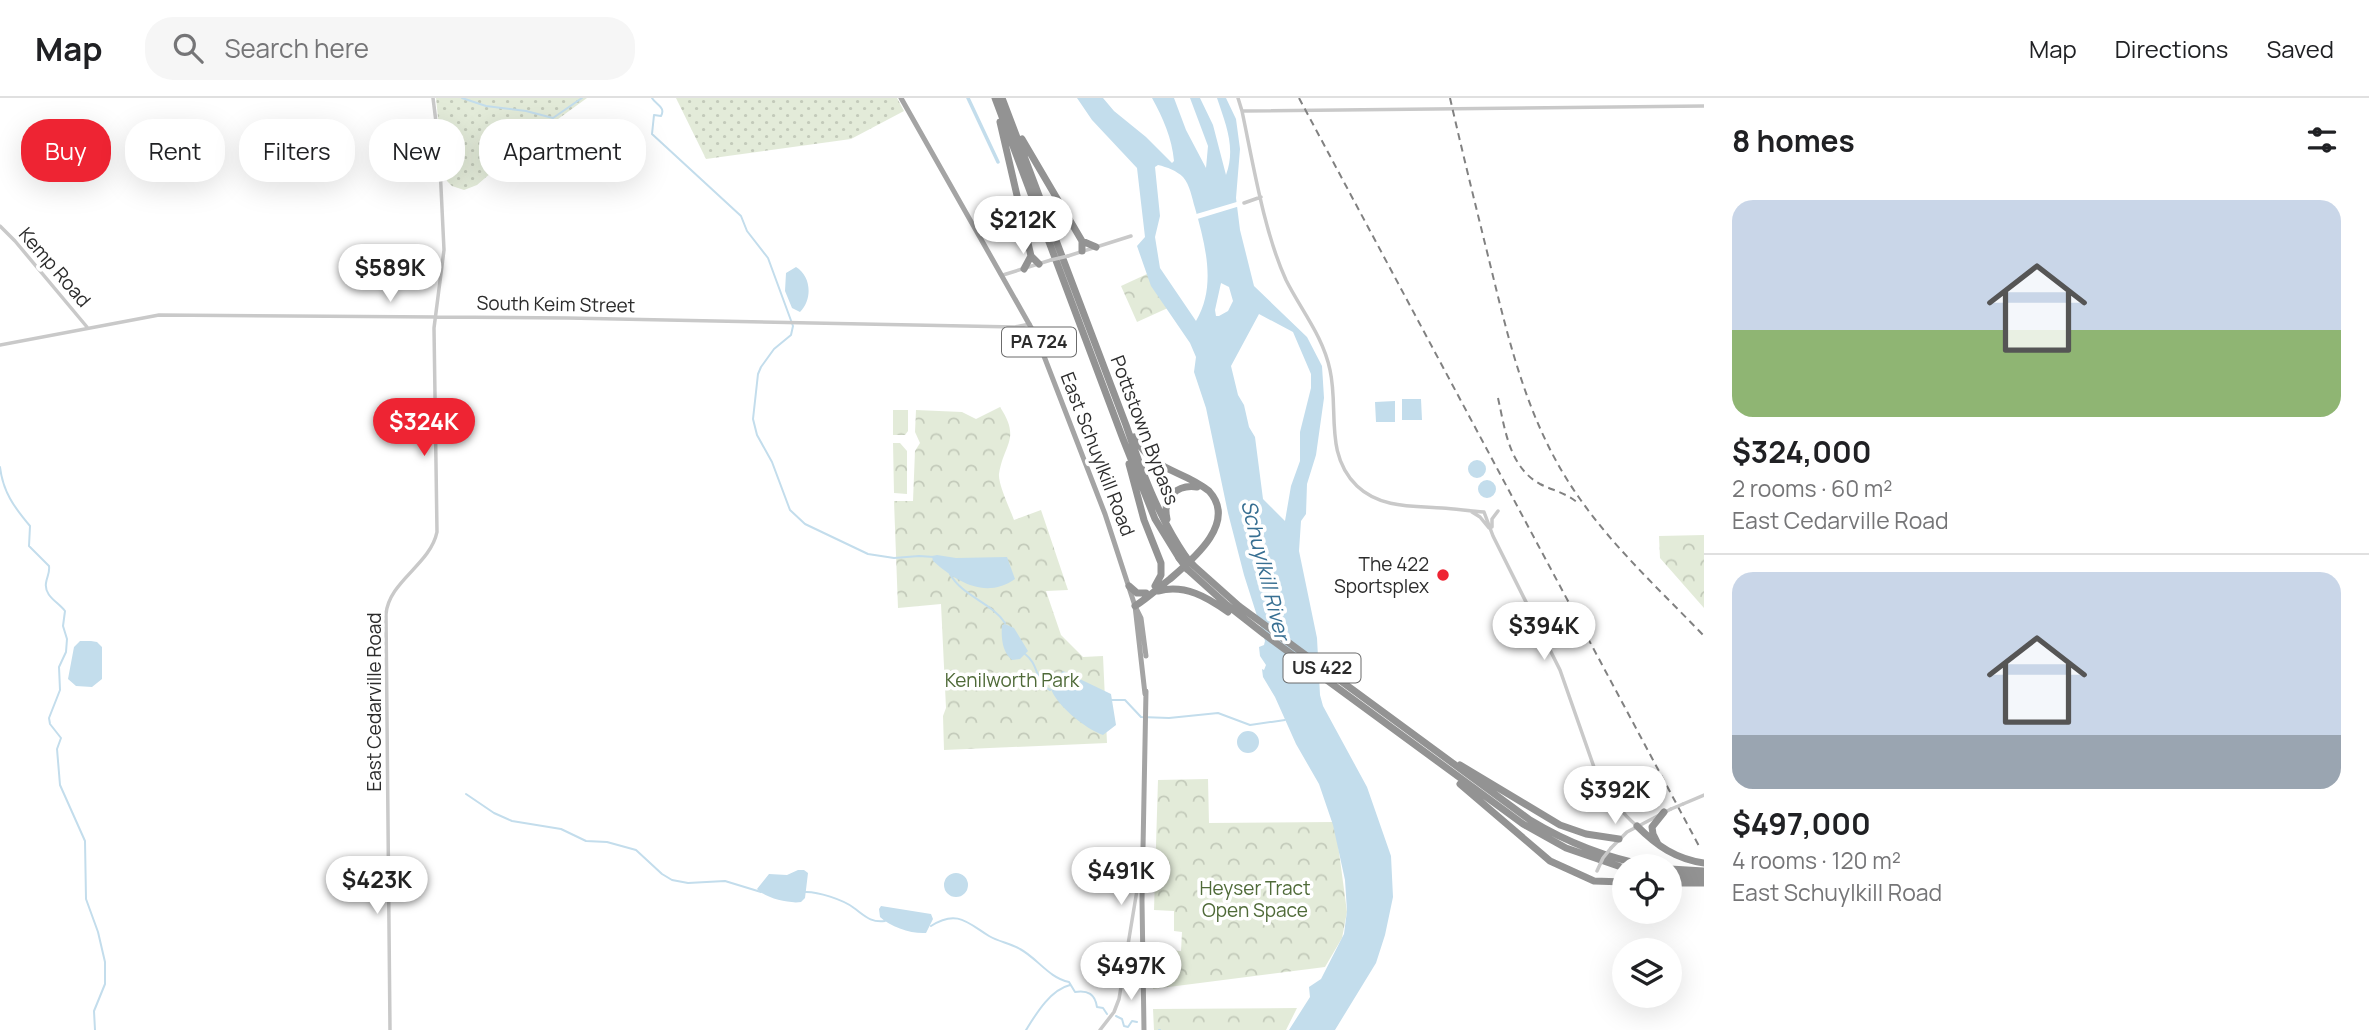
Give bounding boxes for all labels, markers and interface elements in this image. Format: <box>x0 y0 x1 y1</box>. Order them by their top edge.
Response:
search box <box>145 17 635 80</box>
text: Map <box>35 26 103 71</box>
icon: search <box>169 29 207 67</box>
text: Search here <box>225 30 369 66</box>
text: Map <box>2029 32 2077 65</box>
text: Directions <box>2115 32 2228 65</box>
text: Saved <box>2266 32 2334 65</box>
chip: Buy <box>21 119 111 182</box>
chip: Rent <box>125 119 225 182</box>
chip: Filters <box>239 119 355 182</box>
chip: New <box>369 119 465 182</box>
chip: Apartment <box>479 119 646 182</box>
text: 8 homes <box>1732 120 1855 161</box>
icon: filters <box>2303 121 2341 159</box>
pin: $212K <box>974 197 1072 256</box>
text: $212K <box>990 203 1056 235</box>
street label: Kemp Road <box>13 222 97 312</box>
pin: $589K <box>341 244 439 304</box>
icon: home <box>1974 245 2100 371</box>
text: $589K <box>354 251 426 283</box>
street label: South Keim Street <box>476 290 636 318</box>
road number: PA 724 <box>1002 328 1076 356</box>
street label: Pottstown Bypass <box>1105 352 1185 508</box>
street label: East Schuylkill Road <box>1055 368 1141 540</box>
pin: $324K <box>375 398 473 458</box>
text: $324K <box>389 405 459 437</box>
text: $324,000 <box>1732 431 1872 472</box>
text: 2 rooms · 60 m² <box>1732 472 1893 504</box>
water label: Schuylkill River <box>1235 497 1297 645</box>
text: East Cedarville Road <box>1732 504 1949 536</box>
place label: The 422 Sportsplex <box>1334 551 1429 599</box>
marker: The 422 Sportsplex <box>1435 567 1451 583</box>
pin: $394K <box>1495 602 1593 662</box>
text: $394K <box>1509 609 1580 641</box>
street label: East Cedarville Road <box>361 612 387 792</box>
icon: home <box>1974 617 2100 743</box>
road number: US 422 <box>1284 654 1360 682</box>
park label: Kenilworth Park <box>945 667 1080 693</box>
pin: $392K <box>1566 766 1664 826</box>
text: $392K <box>1580 773 1650 805</box>
text: $497,000 <box>1732 803 1871 844</box>
text: 4 rooms · 120 m² <box>1732 844 1901 876</box>
pin: $491K <box>1072 848 1170 907</box>
text: $491K <box>1087 854 1155 886</box>
map controls <box>1612 854 1682 1008</box>
button: locate <box>1612 854 1682 924</box>
pin: $423K <box>328 856 426 916</box>
text: $423K <box>342 863 412 895</box>
park label: Heyser Tract Open Space <box>1199 875 1311 923</box>
text: East Schuylkill Road <box>1732 876 1942 908</box>
button: layers <box>1612 938 1682 1008</box>
pin: $497K <box>1082 942 1180 1002</box>
text: $497K <box>1096 949 1166 981</box>

